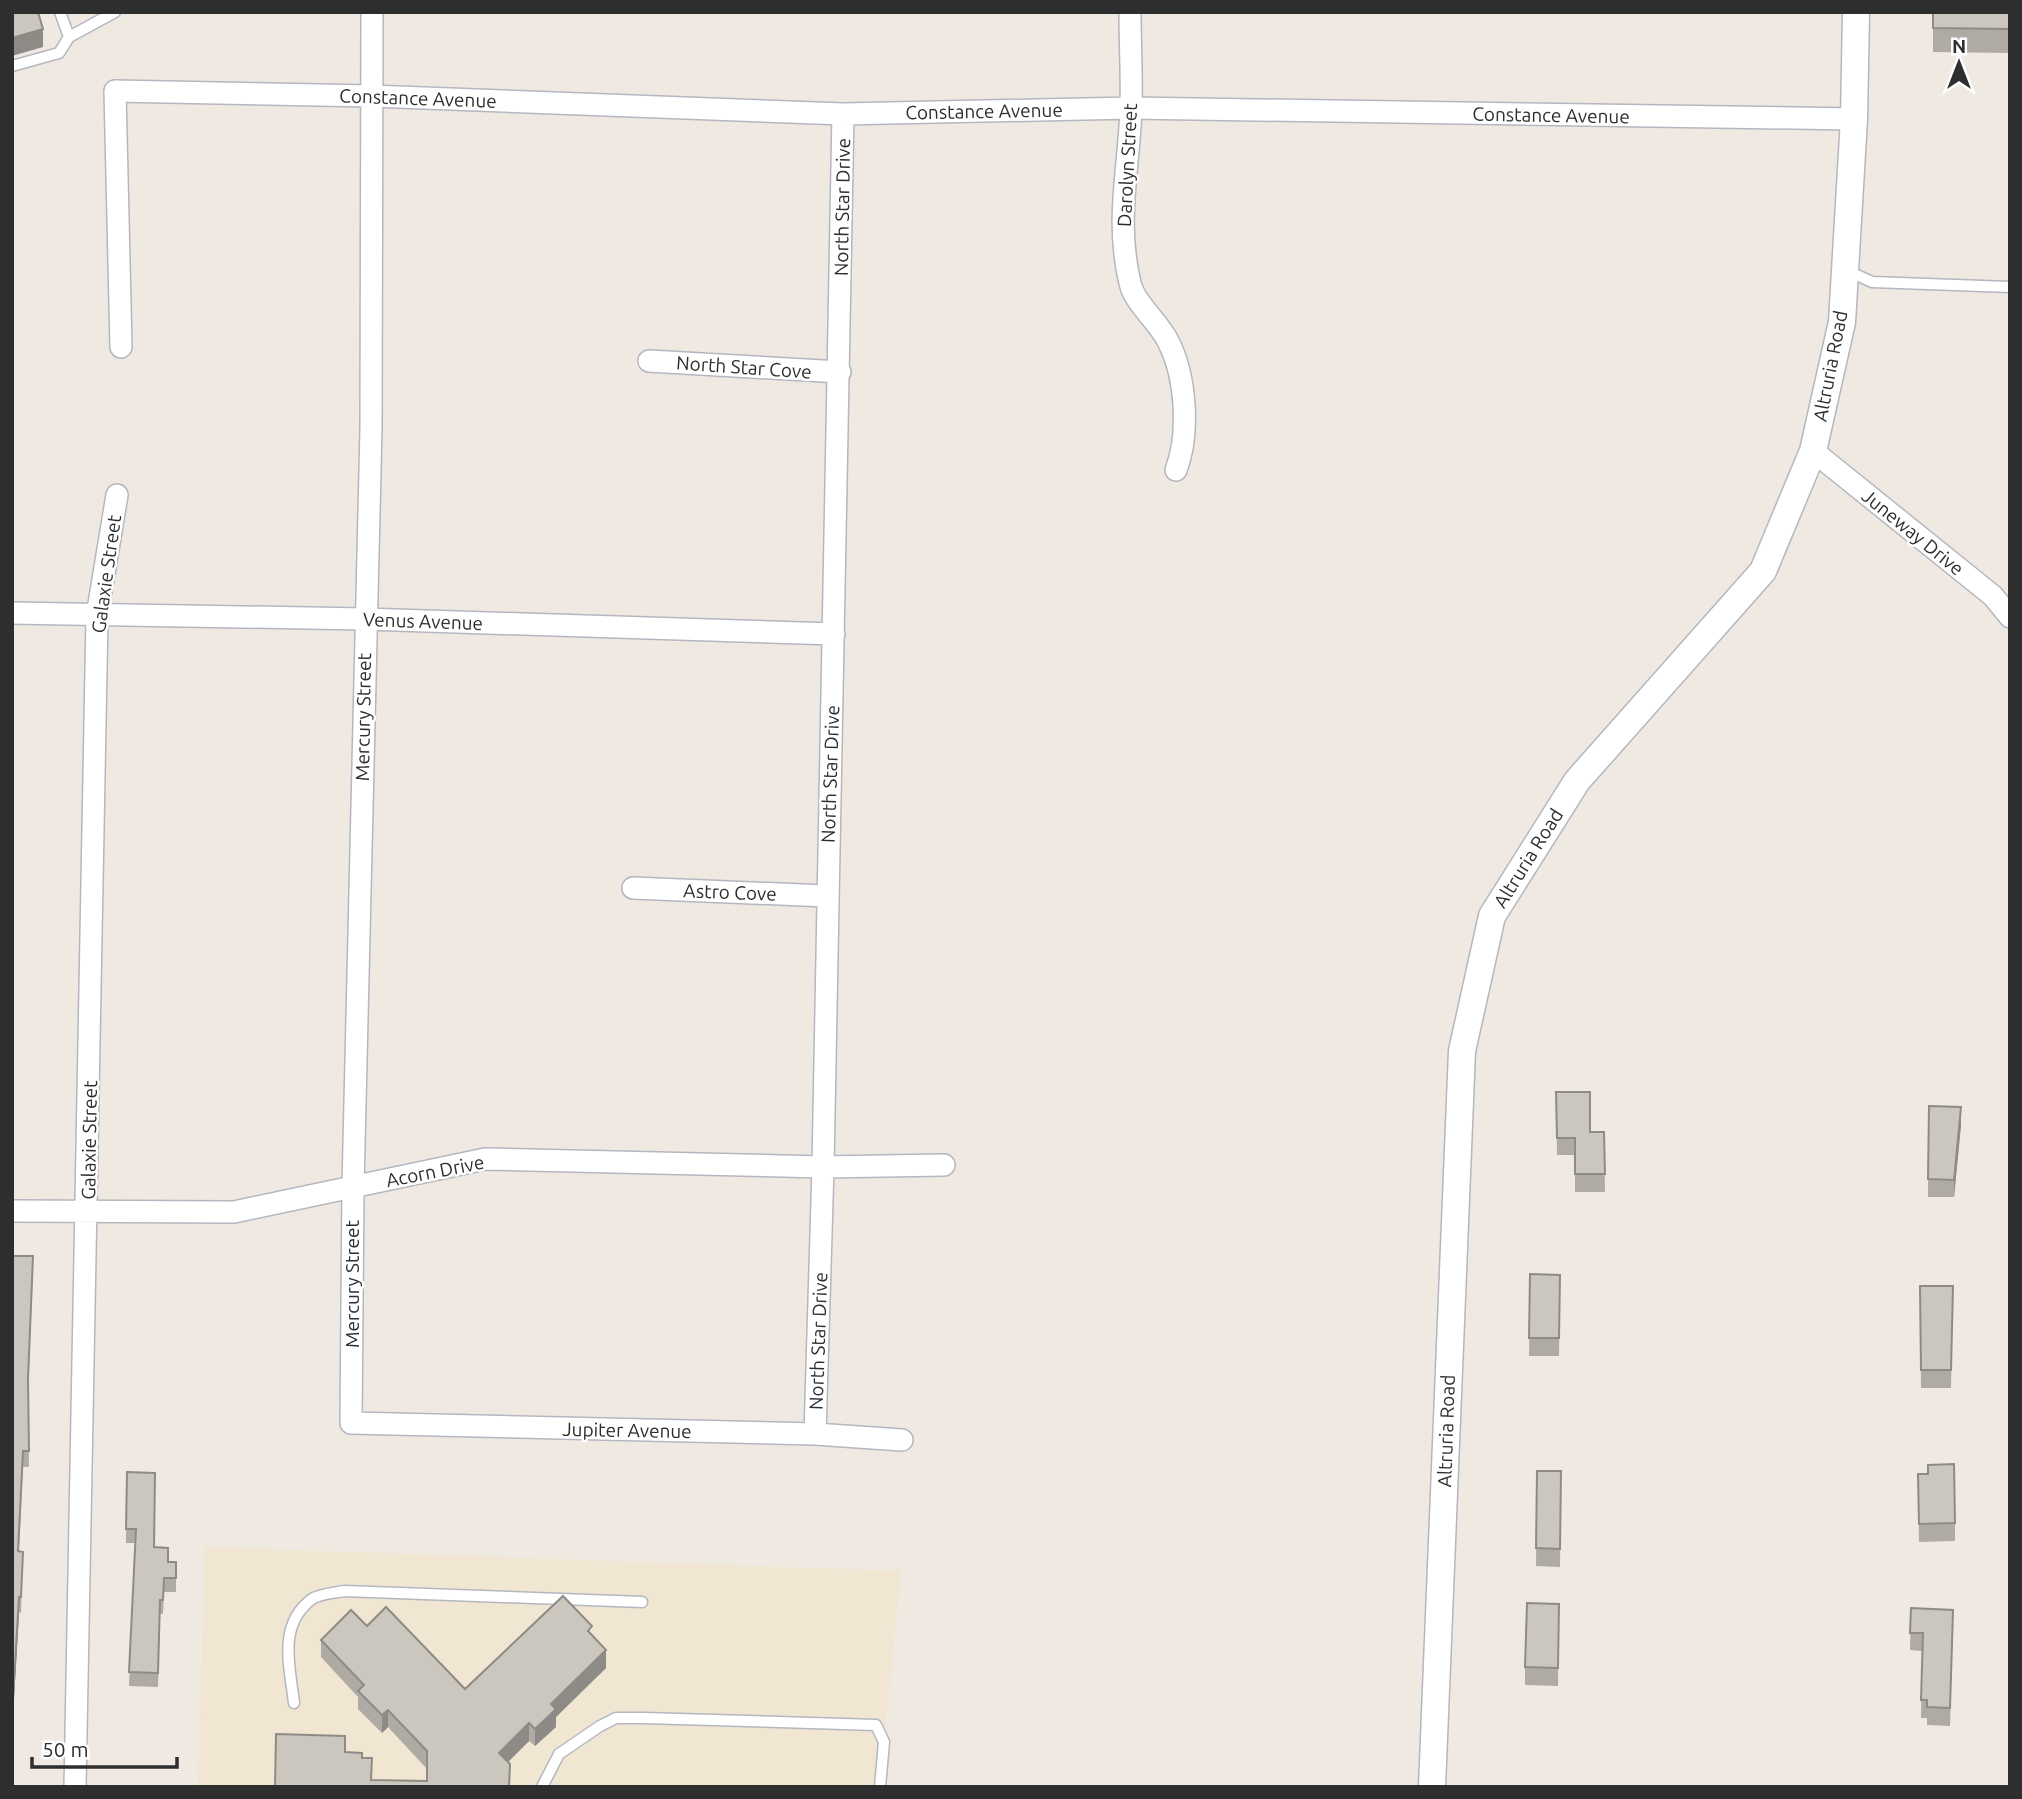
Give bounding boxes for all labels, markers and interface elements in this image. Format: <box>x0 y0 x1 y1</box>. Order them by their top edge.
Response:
north arrow <box>1924 28 1994 98</box>
text: N <box>1952 35 1966 57</box>
street label: Constance Avenue <box>339 84 497 112</box>
street label: Constance Avenue <box>905 99 1063 123</box>
street label: Darolyn Street <box>1113 102 1141 227</box>
street label: Constance Avenue <box>1472 103 1630 127</box>
street label: North Star Drive <box>830 138 854 276</box>
street label: Altruria Road <box>1808 309 1852 423</box>
street label: North Star Cove <box>676 351 812 383</box>
street label: Juneway Drive <box>1858 484 1968 580</box>
street label: Galaxie Street <box>87 513 125 635</box>
street label: Venus Avenue <box>363 608 483 634</box>
street label: Mercury Street <box>351 652 375 781</box>
street label: North Star Drive <box>817 705 843 843</box>
street label: Altruria Road <box>1489 804 1567 912</box>
street label: Astro Cove <box>683 879 777 905</box>
street label: Galaxie Street <box>77 1080 101 1200</box>
street label: Acorn Drive <box>384 1151 486 1191</box>
street label: Mercury Street <box>341 1219 363 1348</box>
street label: North Star Drive <box>805 1272 831 1410</box>
street label: Altruria Road <box>1433 1374 1459 1488</box>
street label: Jupiter Avenue <box>562 1418 692 1442</box>
scale bar <box>32 1726 177 1770</box>
text: 50 m <box>42 1737 89 1761</box>

